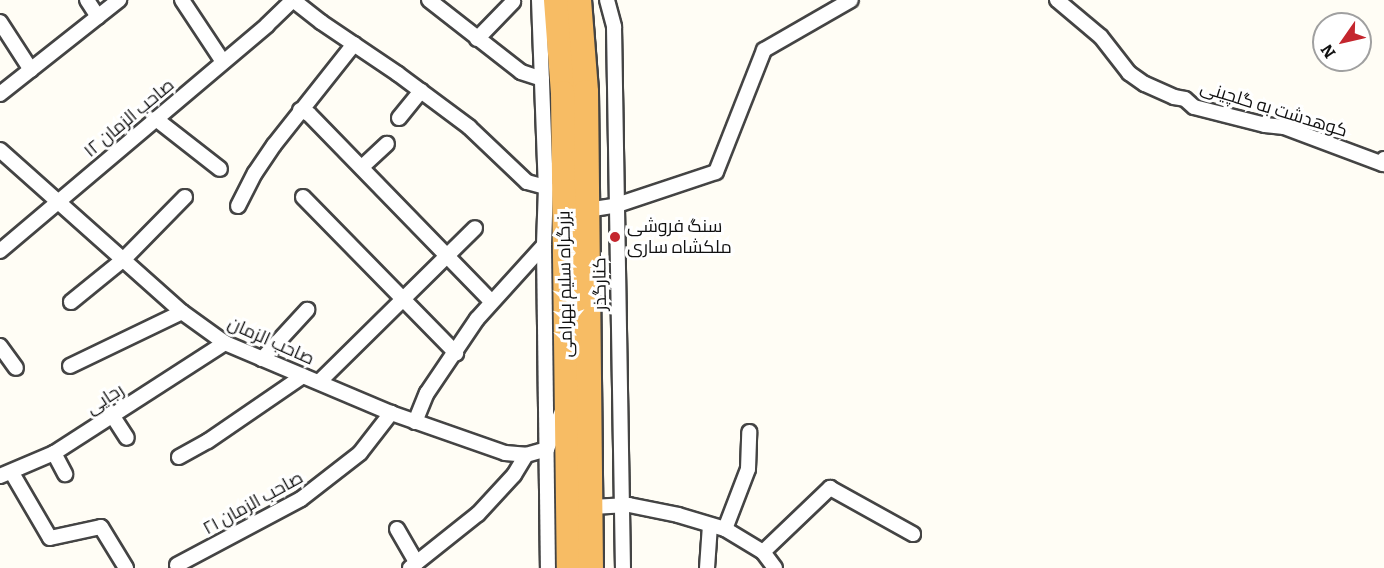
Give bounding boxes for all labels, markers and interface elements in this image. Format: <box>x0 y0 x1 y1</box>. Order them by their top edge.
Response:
north arrow <box>1312 12 1372 72</box>
text: N <box>1317 41 1340 62</box>
street label: صاحب الزمان ۱۲ <box>80 74 178 162</box>
street label: کوهدشت به گلچینی <box>1198 76 1350 142</box>
street label: بزرگراه سلیم بهرامی <box>553 210 577 358</box>
place label: سنگ فروشی ملکشاه ساری <box>627 216 732 258</box>
marker: سنگ فروشی ملکشاه ساری <box>608 230 622 244</box>
street label: کنارگذر <box>589 257 611 311</box>
street label: صاحب الزمان <box>224 312 318 370</box>
street label: رجایی <box>82 379 128 419</box>
street label: صاحب الزمان ۲۱ <box>199 467 307 539</box>

